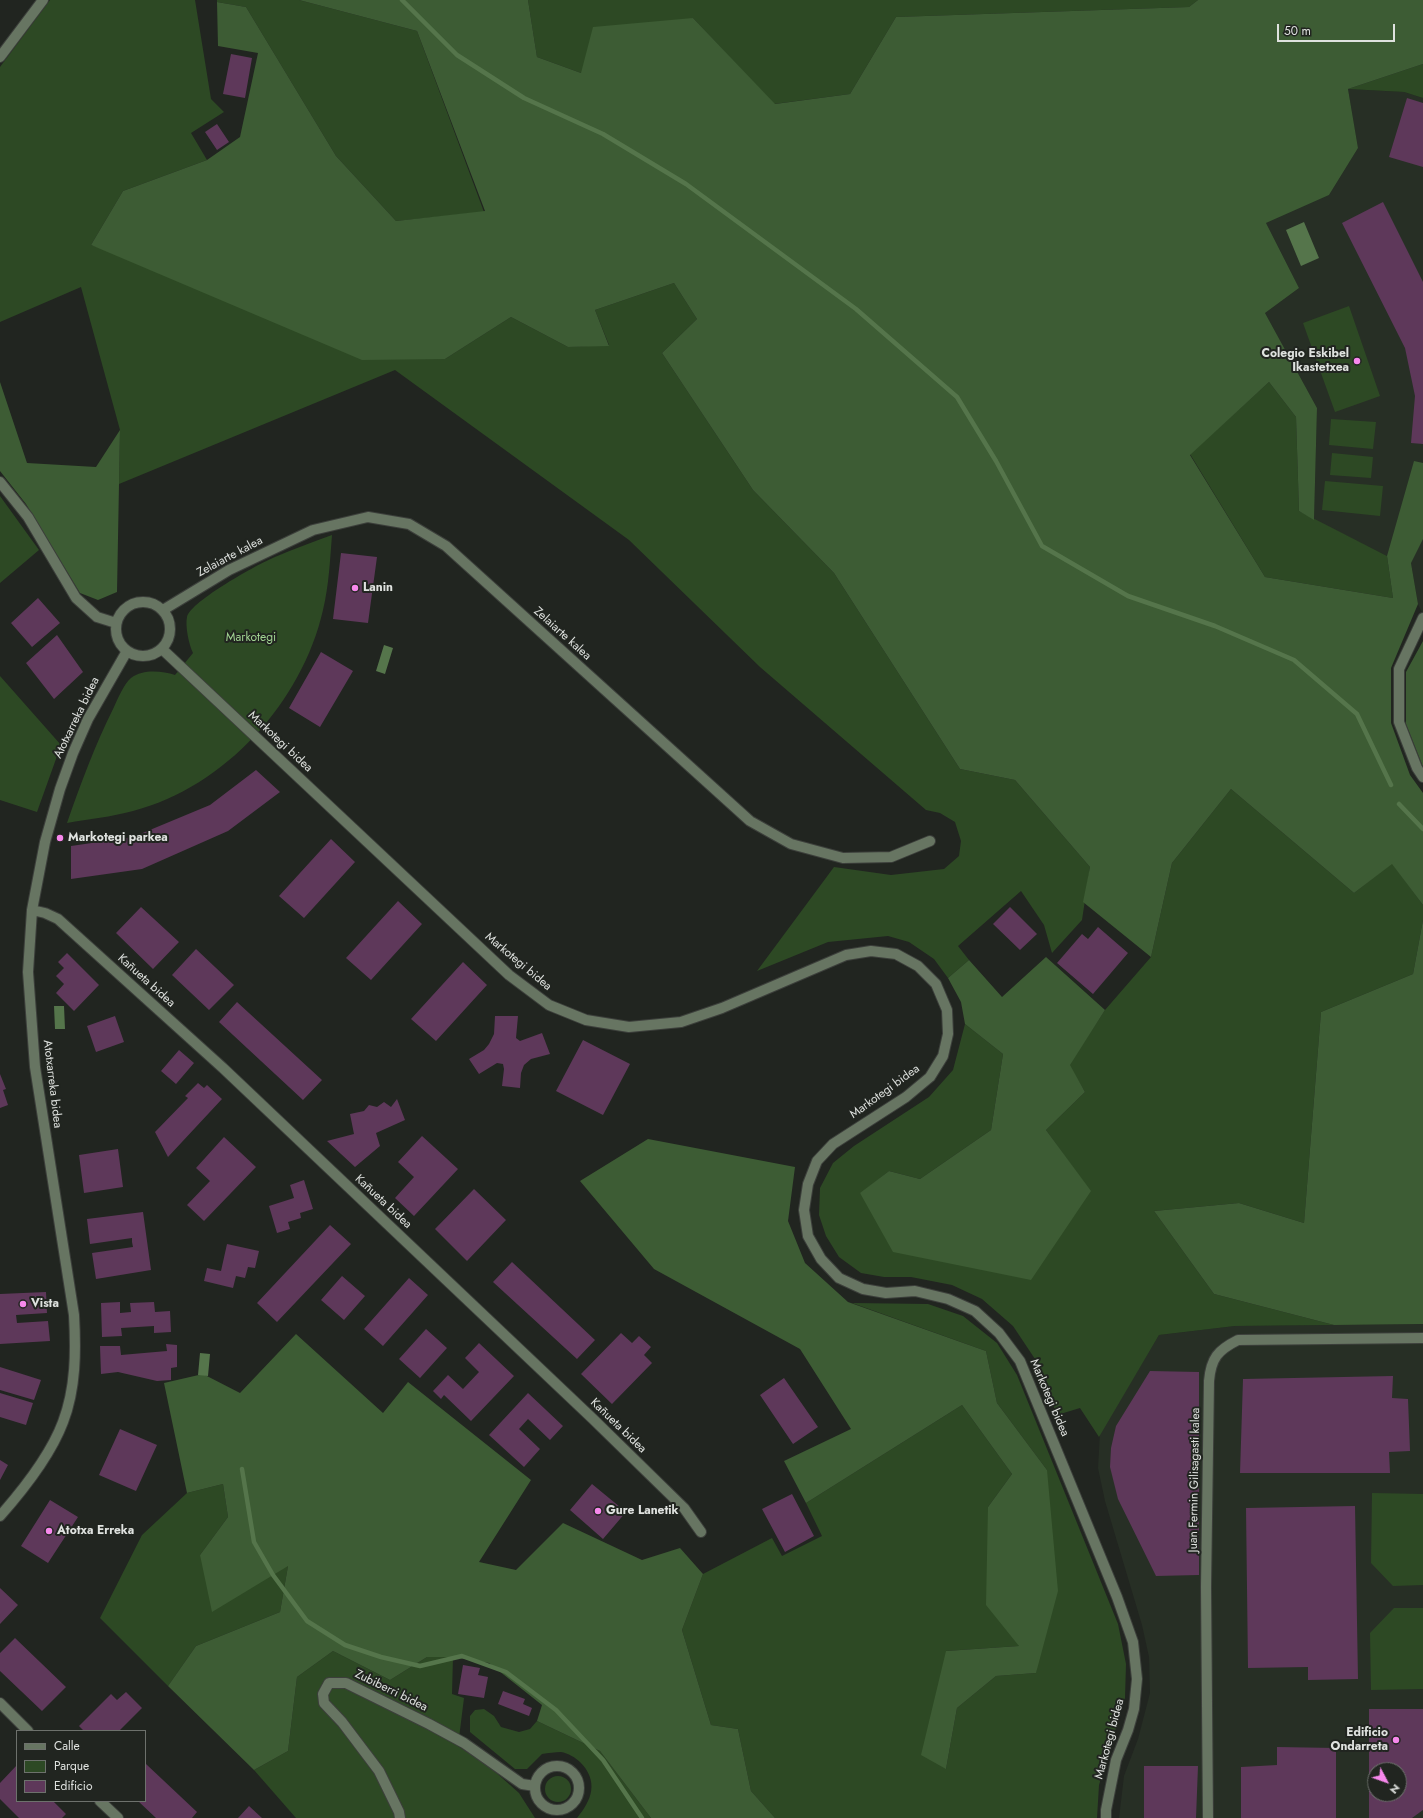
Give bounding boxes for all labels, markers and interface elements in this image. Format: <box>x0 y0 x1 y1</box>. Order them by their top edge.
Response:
scale bar <box>1279 16 1397 42</box>
text: 50 m <box>1284 22 1311 40</box>
place label: Colegio Eskibel Ikastetxea <box>1262 347 1349 375</box>
marker: Colegio Eskibel Ikastetxea <box>1352 356 1362 366</box>
street label: Zelaiarte kalea <box>195 534 265 580</box>
place label: Lanin <box>363 581 393 595</box>
marker: Lanin <box>350 583 360 593</box>
street label: Zelaiarte kalea <box>530 604 594 664</box>
park label: Markotegi <box>226 631 276 645</box>
street label: Atotxarreka bidea <box>51 675 103 761</box>
street label: Markotegi bidea <box>245 709 315 775</box>
place label: Markotegi parkea <box>68 831 168 845</box>
marker: Markotegi parkea <box>55 833 65 843</box>
street label: Markotegi bidea <box>482 930 554 994</box>
street label: Kañueta bidea <box>114 951 178 1011</box>
street label: Atotxarreka bidea <box>39 1039 65 1129</box>
street label: Markotegi bidea <box>847 1062 923 1122</box>
street label: Kañueta bidea <box>352 1172 414 1232</box>
place label: Vista <box>31 1297 59 1311</box>
marker: Vista <box>18 1299 28 1309</box>
street label: Markotegi bidea <box>1026 1357 1072 1439</box>
street label: Kañueta bidea <box>587 1396 649 1456</box>
street label: Juan Fermin Gilisagasti kalea <box>1187 1407 1203 1553</box>
place label: Gure Lanetik <box>606 1504 679 1518</box>
marker: Gure Lanetik <box>593 1506 603 1516</box>
place label: Atotxa Erreka <box>57 1524 134 1538</box>
marker: Atotxa Erreka <box>44 1526 54 1536</box>
street label: Zubiberri bidea <box>352 1667 430 1715</box>
street label: Markotegi bidea <box>1092 1697 1128 1781</box>
place label: Edificio Ondarreta <box>1331 1726 1388 1754</box>
legend <box>16 1730 146 1802</box>
marker: Edificio Ondarreta <box>1391 1735 1401 1745</box>
text: Calle <box>54 1737 80 1755</box>
text: Parque <box>54 1757 89 1775</box>
north arrow <box>1367 1762 1407 1802</box>
text: Edificio <box>54 1777 93 1795</box>
text: N <box>1386 1781 1404 1798</box>

